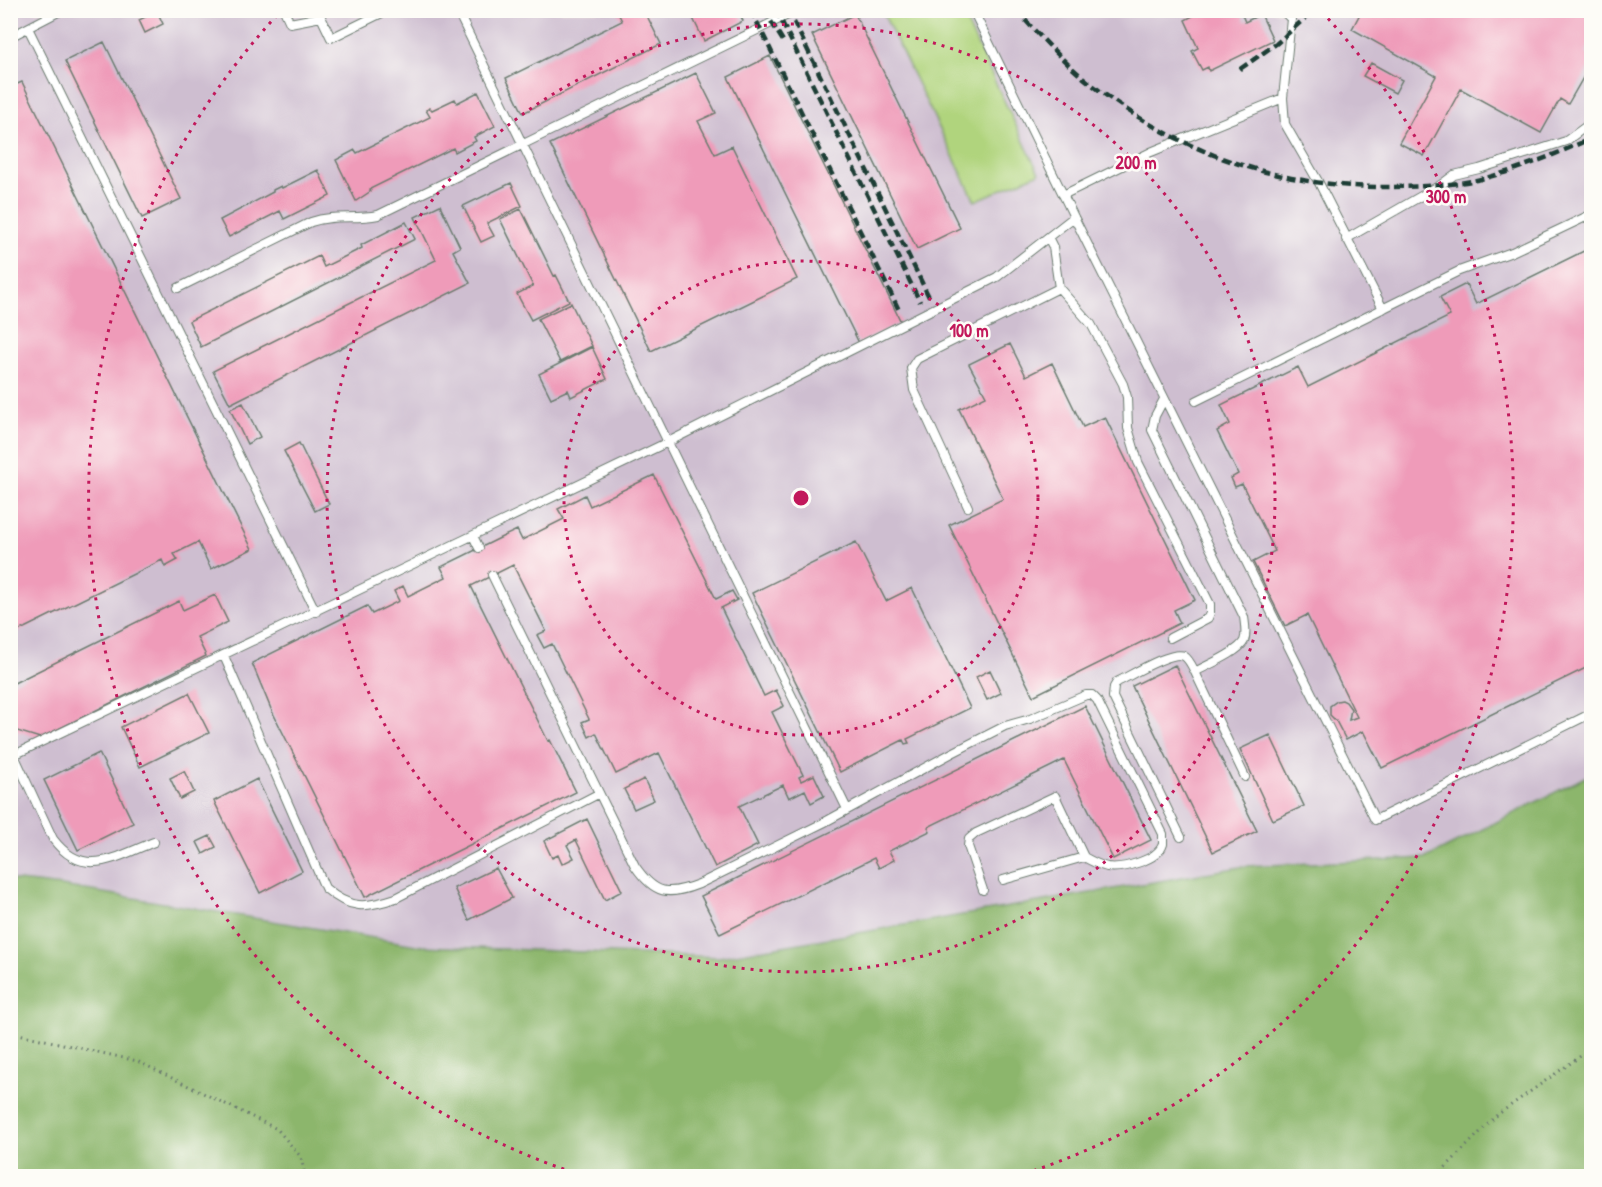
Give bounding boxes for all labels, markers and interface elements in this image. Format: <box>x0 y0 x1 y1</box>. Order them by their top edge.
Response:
text: 200 m <box>1116 150 1156 175</box>
text: 300 m <box>1426 184 1466 209</box>
text: 100 m <box>949 318 989 343</box>
centre of rings <box>791 488 811 508</box>

